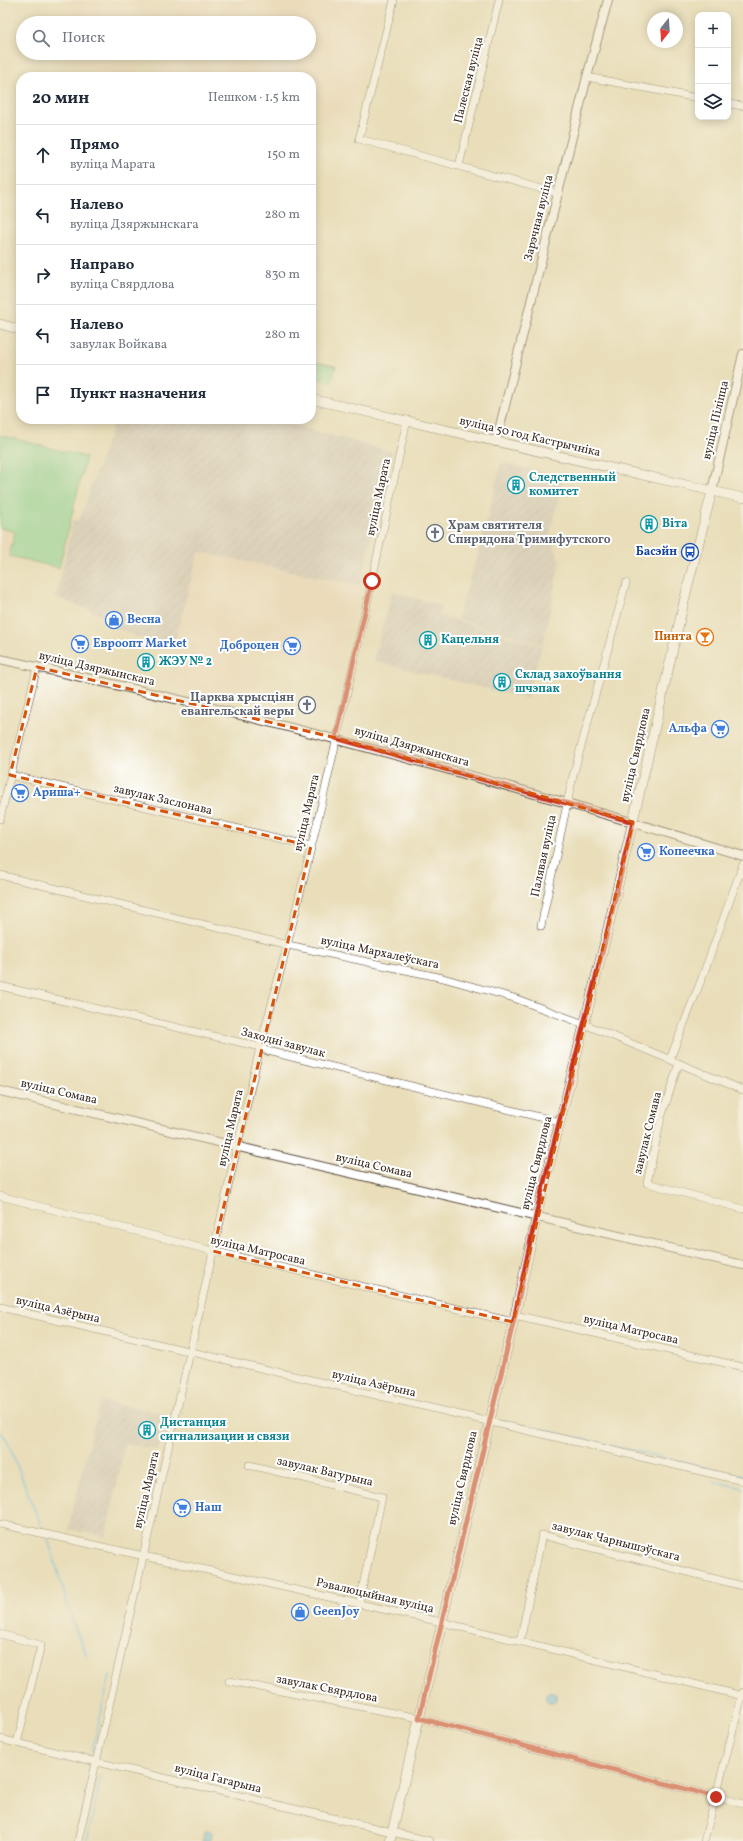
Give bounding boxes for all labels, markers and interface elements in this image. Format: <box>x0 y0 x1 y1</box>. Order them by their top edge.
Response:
north arrow <box>647 12 683 48</box>
map controls <box>695 12 731 120</box>
button: + <box>695 12 731 48</box>
search box <box>16 16 316 60</box>
icon: search <box>30 27 52 49</box>
text: Поиск <box>62 28 105 49</box>
street label: Палеская вуліца <box>450 35 488 125</box>
button: − <box>695 48 731 84</box>
button: layers <box>695 84 731 120</box>
text: 20 мин <box>32 87 89 110</box>
text: Пешком · 1.5 km <box>208 89 300 107</box>
text: Прямо <box>70 135 119 156</box>
icon: ahead <box>32 144 54 166</box>
text: 150 m <box>267 146 300 164</box>
text: вуліца Марата <box>70 156 155 174</box>
street label: Зарэчная вуліца <box>521 173 557 263</box>
text: Налево <box>70 195 124 216</box>
icon: left <box>32 204 54 226</box>
text: 280 m <box>264 206 300 224</box>
text: вуліца Дзяржынскага <box>70 216 199 234</box>
text: Направо <box>70 255 134 276</box>
icon: right <box>32 264 54 286</box>
text: 830 m <box>265 266 300 284</box>
text: вуліца Свярдлова <box>70 276 175 294</box>
text: Налево <box>70 315 124 336</box>
icon: left <box>32 324 54 346</box>
text: 280 m <box>264 326 300 344</box>
text: завулак Войкава <box>70 336 167 354</box>
street label: вуліца Піліпца <box>699 379 733 461</box>
icon: arrive <box>32 384 54 406</box>
text: Пункт назначения <box>70 384 206 405</box>
street label: вуліца 50 год Кастрычніка <box>458 413 602 461</box>
street label: вуліца Марата <box>363 457 395 537</box>
place label: Следственный комитет <box>529 470 616 500</box>
building icon: Следственный комитет <box>506 475 526 495</box>
building icon: Віта <box>639 514 659 534</box>
place label: Віта <box>662 516 688 532</box>
place label: Храм святителя Спиридона Тримифутского <box>448 518 611 548</box>
church icon: Храм святителя Спиридона Тримифутского <box>425 523 445 543</box>
bus stop icon: Басэйн <box>680 542 700 562</box>
place label: Басэйн <box>636 544 677 560</box>
route start <box>363 572 381 590</box>
shop icon: Весна <box>104 610 124 630</box>
place label: Весна <box>127 612 162 628</box>
bar icon: Пинта <box>695 627 715 647</box>
place label: Пинта <box>654 629 692 645</box>
building icon: Кацельня <box>418 630 438 650</box>
place label: Кацельня <box>441 632 499 648</box>
supermarket icon: Евроопт Market <box>70 634 90 654</box>
place label: Евроопт Market <box>93 636 187 652</box>
supermarket icon: Доброцен <box>282 636 302 656</box>
place label: Доброцен <box>220 638 279 654</box>
street label: вуліца Дзяржынскага <box>37 648 157 690</box>
building icon: ЖЭУ № 2 <box>136 652 156 672</box>
place label: ЖЭУ № 2 <box>159 654 212 670</box>
place label: Склад захоўвання шчэпак <box>515 667 622 697</box>
building icon: Склад захоўвання шчэпак <box>492 672 512 692</box>
place label: Царква хрысціян евангельскай веры <box>181 690 294 720</box>
church icon: Царква хрысціян евангельскай веры <box>297 695 317 715</box>
street label: вуліца Свярдлова <box>617 706 655 804</box>
supermarket icon: Альфа <box>710 719 730 739</box>
place label: Альфа <box>669 721 707 737</box>
street label: вуліца Дзяржынскага <box>353 723 471 771</box>
street label: вуліца Марата <box>290 773 324 853</box>
street label: завулак Заслонава <box>112 781 214 819</box>
supermarket icon: Ариша+ <box>10 783 30 803</box>
place label: Ариша+ <box>33 785 81 801</box>
street label: Палявая вуліца <box>527 813 561 899</box>
supermarket icon: Копеечка <box>636 842 656 862</box>
place label: Копеечка <box>659 844 715 860</box>
street label: вуліца Мархалеўскага <box>319 933 441 973</box>
street label: Заходні завулак <box>239 1024 328 1062</box>
street label: вуліца Сомава <box>19 1075 99 1109</box>
street label: вуліца Марата <box>214 1088 248 1168</box>
street label: завулак Сомава <box>630 1090 666 1176</box>
street label: вуліца Свярдлова <box>518 1114 556 1212</box>
street label: вуліца Сомава <box>334 1149 414 1183</box>
street label: вуліца Матросава <box>209 1232 307 1270</box>
street label: вуліца Азёрына <box>14 1293 102 1327</box>
street label: вуліца Матросава <box>582 1311 680 1349</box>
street label: вуліца Азёрына <box>330 1367 418 1401</box>
place label: Дистанция сигнализации и связи <box>160 1415 290 1445</box>
building icon: Дистанция сигнализации и связи <box>137 1420 157 1440</box>
street label: вуліца Свярдлова <box>444 1429 482 1527</box>
street label: вуліца Марата <box>130 1450 164 1530</box>
street label: завулак Вагурына <box>275 1453 375 1491</box>
supermarket icon: Наш <box>172 1498 192 1518</box>
place label: Наш <box>195 1500 222 1516</box>
street label: завулак Чарнышэўскага <box>550 1518 682 1566</box>
street label: Рэвалюцыйная вуліца <box>314 1575 436 1617</box>
shop icon: GeenJoy <box>290 1602 310 1622</box>
place label: GeenJoy <box>313 1604 360 1620</box>
street label: завулак Свярдлова <box>275 1671 379 1707</box>
street label: вуліца Гагарына <box>173 1760 263 1798</box>
route end <box>707 1788 725 1806</box>

